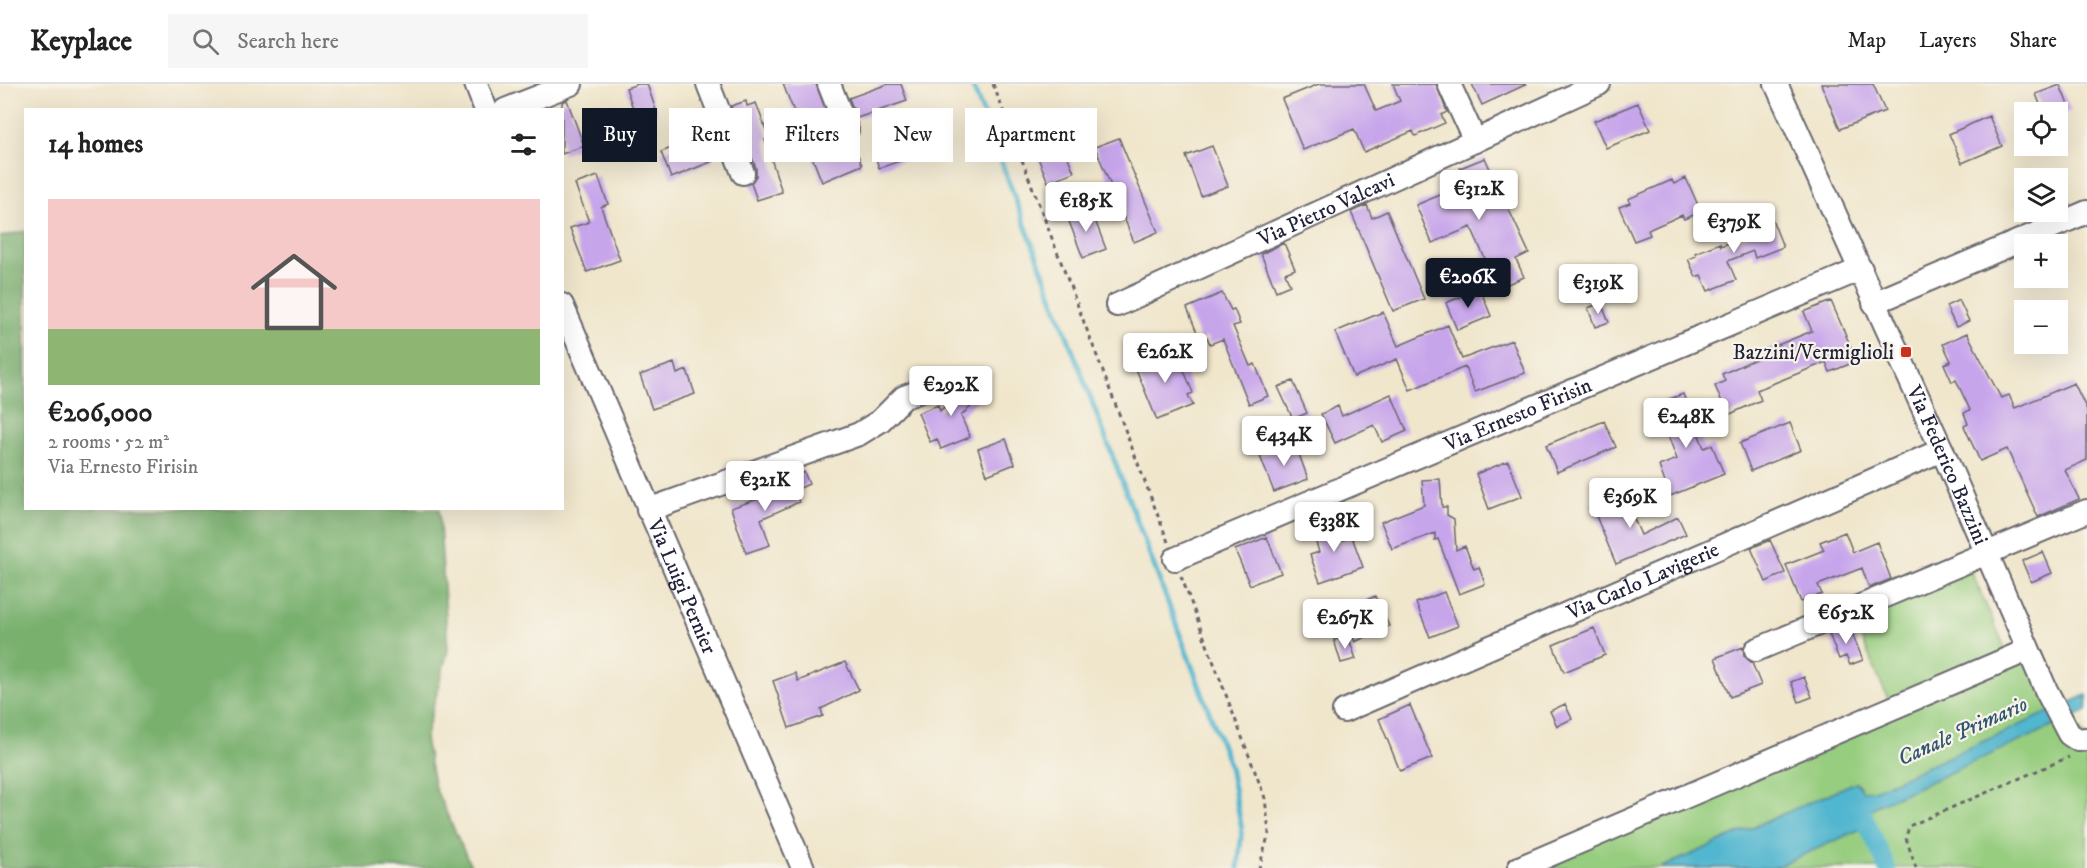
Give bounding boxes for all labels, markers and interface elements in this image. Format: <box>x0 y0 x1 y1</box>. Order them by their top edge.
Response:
search box <box>168 14 588 68</box>
text: Keyplace <box>30 24 132 59</box>
icon: search <box>189 25 222 58</box>
text: Search here <box>237 28 339 55</box>
text: Map <box>1847 28 1886 54</box>
text: Layers <box>1919 28 1977 54</box>
text: Share <box>2010 28 2057 54</box>
map controls <box>2014 102 2068 354</box>
button: locate <box>2014 102 2068 156</box>
chip: Buy <box>582 108 657 162</box>
chip: Rent <box>669 108 752 162</box>
chip: Filters <box>764 108 860 162</box>
chip: New <box>872 108 953 162</box>
chip: Apartment <box>965 108 1097 162</box>
text: 14 homes <box>48 128 143 161</box>
icon: filters <box>507 128 540 161</box>
street label: Via Pietro Valcavi <box>1253 168 1399 253</box>
button: layers <box>2014 168 2068 222</box>
pin: €312K <box>1437 170 1521 221</box>
text: €312K <box>1454 177 1504 202</box>
pin: €185K <box>1044 182 1128 233</box>
text: €185K <box>1059 189 1113 214</box>
pin: €379K <box>1692 203 1776 254</box>
text: €379K <box>1707 210 1761 235</box>
button: + <box>2014 234 2068 288</box>
icon: home <box>240 238 348 346</box>
pin: €206K <box>1426 258 1510 309</box>
pin: €319K <box>1556 264 1640 315</box>
text: €206K <box>1440 265 1496 290</box>
text: €319K <box>1573 271 1623 296</box>
button: − <box>2014 300 2068 354</box>
pin: €262K <box>1123 333 1207 384</box>
text: €262K <box>1137 340 1193 365</box>
place label: Bazzini/Vermiglioli <box>1732 340 1894 366</box>
marker: Bazzini/Vermiglioli <box>1899 345 1913 359</box>
pin: €292K <box>909 366 993 417</box>
street label: Via Ernesto Firisin <box>1439 372 1596 458</box>
text: €292K <box>923 373 979 398</box>
street label: Via Federico Bazzini <box>1900 381 1994 549</box>
text: €206,000 <box>48 397 153 430</box>
pin: €248K <box>1644 398 1728 449</box>
text: €248K <box>1657 405 1715 430</box>
pin: €434K <box>1242 416 1326 467</box>
text: €434K <box>1256 423 1312 448</box>
text: 2 rooms · 52 m² <box>48 430 169 455</box>
text: Via Ernesto Firisin <box>48 455 198 480</box>
pin: €321K <box>723 461 807 512</box>
text: €321K <box>740 468 790 493</box>
pin: €369K <box>1588 478 1672 529</box>
text: €369K <box>1603 485 1657 510</box>
pin: €338K <box>1292 502 1376 553</box>
text: €338K <box>1309 509 1359 534</box>
street label: Via Luigi Pernier <box>641 514 722 658</box>
street label: Via Carlo Lavigerie <box>1562 537 1723 626</box>
pin: €652K <box>1804 594 1888 645</box>
pin: €267K <box>1303 599 1387 650</box>
text: €652K <box>1818 601 1874 626</box>
text: €267K <box>1317 606 1373 631</box>
water label: Canale Primario <box>1893 691 2032 772</box>

